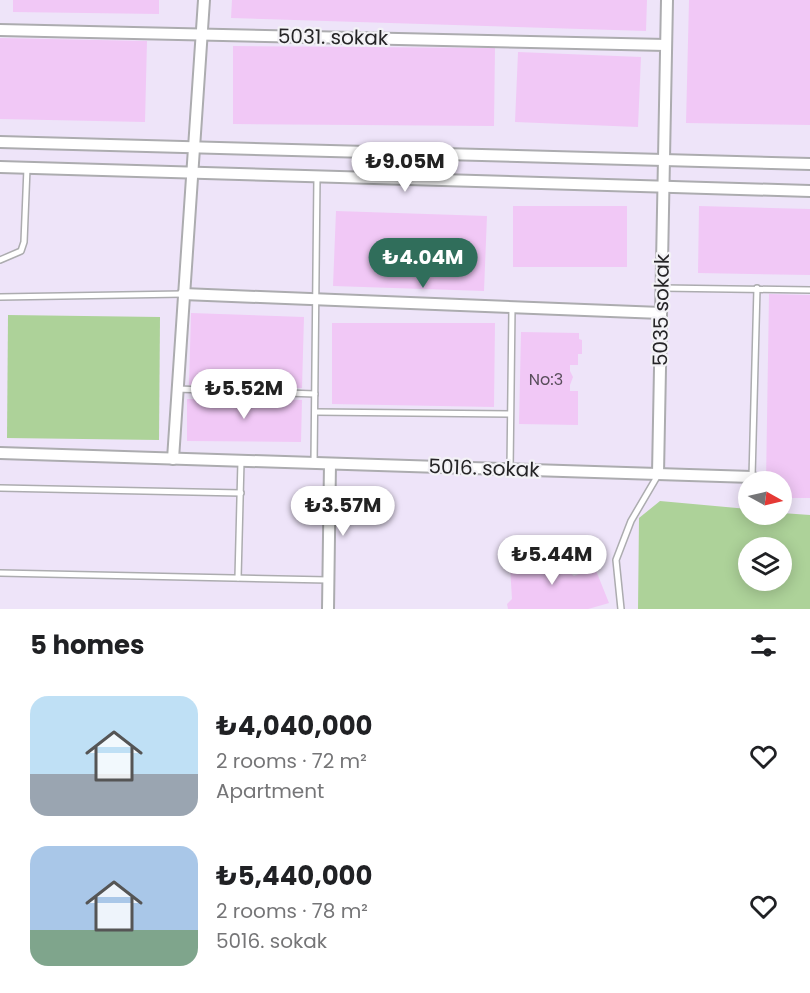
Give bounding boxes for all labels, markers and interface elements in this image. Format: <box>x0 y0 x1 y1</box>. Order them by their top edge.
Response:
street label: 5031. sokak <box>278 22 389 52</box>
pin: ₺9.05M <box>356 142 454 193</box>
text: ₺9.05M <box>365 147 445 175</box>
pin: ₺4.04M <box>374 238 472 289</box>
text: ₺4.04M <box>383 243 463 271</box>
street label: 5035 sokak <box>646 253 676 366</box>
house number: No:3 <box>529 368 563 391</box>
pin: ₺5.52M <box>195 369 293 420</box>
text: ₺5.52M <box>205 374 283 402</box>
street label: 5016. sokak <box>428 452 541 484</box>
north arrow <box>738 471 792 525</box>
map controls <box>738 471 792 591</box>
pin: ₺3.57M <box>294 486 392 537</box>
text: ₺3.57M <box>305 491 381 519</box>
pin: ₺5.44M <box>503 535 601 586</box>
button: layers <box>738 537 792 591</box>
text: ₺5.44M <box>512 540 592 568</box>
text: 5 homes <box>30 627 145 663</box>
icon: filters <box>747 629 780 662</box>
text: ₺4,040,000 <box>216 708 373 744</box>
icon: home <box>78 720 150 792</box>
icon: heart <box>747 740 780 773</box>
text: 2 rooms · 72 m² <box>216 747 367 775</box>
text: Apartment <box>216 777 324 805</box>
text: ₺5,440,000 <box>216 858 373 894</box>
icon: home <box>78 870 150 942</box>
icon: heart <box>747 890 780 923</box>
text: 2 rooms · 78 m² <box>216 897 368 925</box>
text: 5016. sokak <box>216 927 327 955</box>

